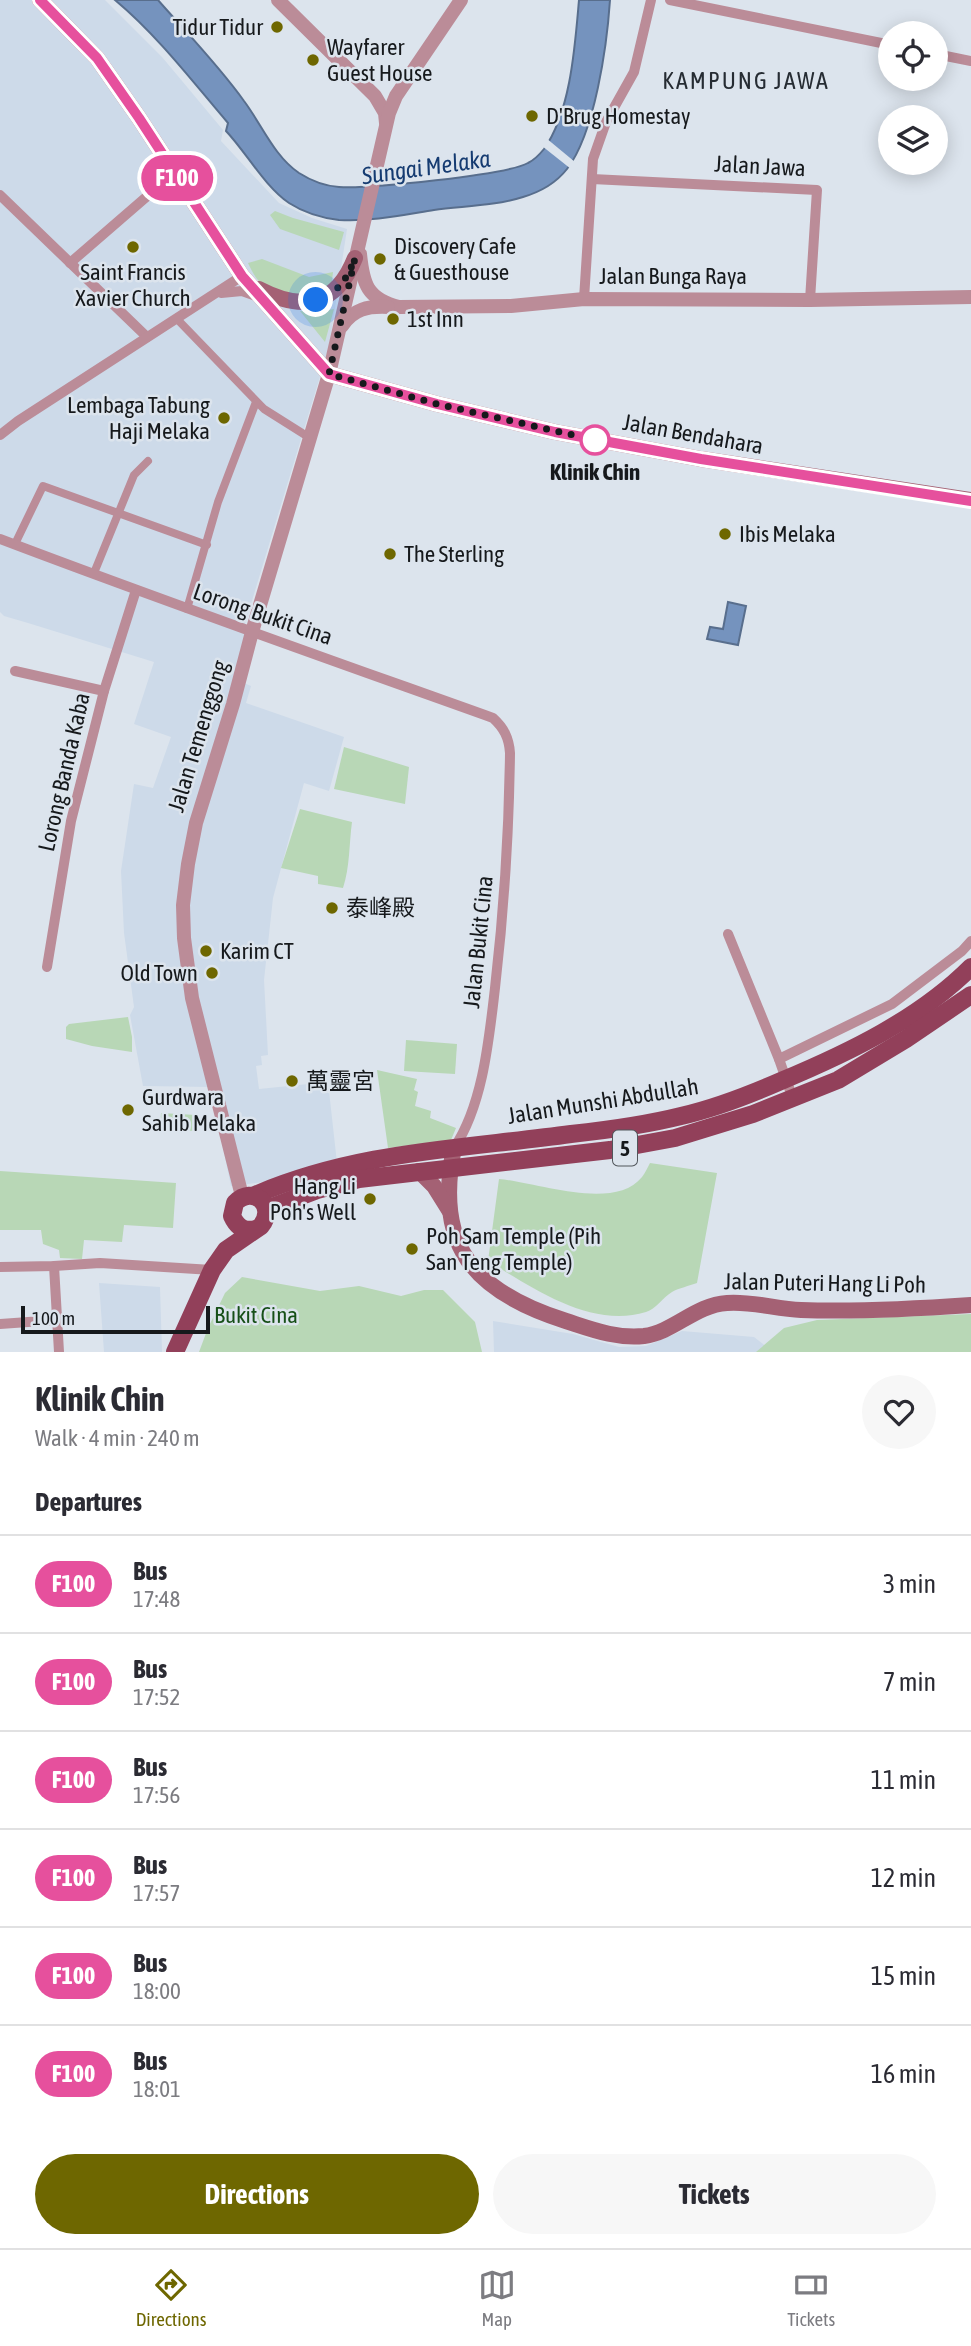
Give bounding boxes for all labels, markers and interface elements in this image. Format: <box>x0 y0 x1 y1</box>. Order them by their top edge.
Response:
place label: Tidur Tidur <box>172 14 264 40</box>
marker: Tidur Tidur <box>269 19 285 35</box>
map controls <box>878 21 948 175</box>
button: locate <box>878 21 948 91</box>
place label: Wayfarer Guest House <box>327 34 432 86</box>
marker: Wayfarer Guest House <box>305 52 321 68</box>
district label: KAMPUNG JAWA <box>662 67 830 94</box>
place label: D'Brug Homestay <box>546 103 691 129</box>
button: layers <box>878 105 948 175</box>
marker: D'Brug Homestay <box>524 108 540 124</box>
water label: Sungai Melaka <box>359 145 492 190</box>
street label: Jalan Jawa <box>714 151 806 181</box>
line badge: F100 <box>128 155 226 201</box>
text: F100 <box>155 164 199 191</box>
place label: Discovery Cafe & Guesthouse <box>394 233 516 285</box>
marker: Saint Francis Xavier Church <box>125 239 141 255</box>
marker: Discovery Cafe & Guesthouse <box>372 251 388 267</box>
place label: Saint Francis Xavier Church <box>75 259 191 311</box>
street label: Jalan Bunga Raya <box>599 263 747 289</box>
your location <box>298 282 333 317</box>
place label: 1st Inn <box>407 306 464 332</box>
marker: 1st Inn <box>385 311 401 327</box>
place label: Lembaga Tabung Haji Melaka <box>67 392 210 444</box>
street label: Jalan Bendahara <box>621 409 765 459</box>
marker: Lembaga Tabung Haji Melaka <box>216 410 232 426</box>
marker: Klinik Chin <box>580 425 610 455</box>
place label: Klinik Chin <box>550 459 640 485</box>
place label: Ibis Melaka <box>739 521 836 547</box>
marker: Ibis Melaka <box>717 526 733 542</box>
place label: The Sterling <box>404 541 504 567</box>
marker: The Sterling <box>382 546 398 562</box>
street label: Lorong Bukit Cina <box>190 578 336 650</box>
street label: Jalan Temenggong <box>163 657 233 815</box>
street label: Lorong Banda Kaba <box>33 690 95 854</box>
street label: Jalan Bukit Cina <box>458 874 498 1010</box>
place label: 泰峰殿 <box>346 895 415 921</box>
marker: 泰峰殿 <box>324 900 340 916</box>
place label: Karim CT <box>220 938 294 964</box>
marker: Karim CT <box>198 943 214 959</box>
place label: Old Town <box>120 960 198 986</box>
marker: Old Town <box>204 965 220 981</box>
place label: 萬靈宮 <box>306 1068 375 1094</box>
marker: 萬靈宮 <box>284 1073 300 1089</box>
street label: Jalan Munshi Abdullah <box>506 1073 700 1129</box>
place label: Gurdwara Sahib Melaka <box>142 1084 256 1136</box>
marker: Gurdwara Sahib Melaka <box>120 1102 136 1118</box>
road number: 5 <box>613 1130 637 1166</box>
place label: Hang Li Poh's Well <box>270 1173 356 1225</box>
marker: Hang Li Poh's Well <box>362 1191 378 1207</box>
place label: Poh Sam Temple (Pih San Teng Temple) <box>426 1223 601 1275</box>
marker: Poh Sam Temple (Pih San Teng Temple) <box>404 1241 420 1257</box>
street label: Jalan Puteri Hang Li Poh <box>724 1268 926 1298</box>
park label: Bukit Cina <box>214 1302 298 1328</box>
scale bar <box>21 1303 210 1335</box>
text: 100 m <box>32 1307 75 1329</box>
button: heart <box>862 1375 936 1449</box>
text: Klinik Chin <box>35 1380 165 1418</box>
text: Walk · 4 min · 240 m <box>35 1425 199 1451</box>
text: Departures <box>35 1487 142 1517</box>
text: Bus <box>133 1556 167 1586</box>
text: 3 min <box>883 1569 936 1599</box>
text: F100 <box>52 1570 95 1597</box>
text: 17:48 <box>133 1586 180 1612</box>
text: Bus <box>133 1654 167 1684</box>
text: 7 min <box>883 1667 936 1697</box>
text: F100 <box>52 1668 95 1695</box>
text: 17:52 <box>133 1684 180 1710</box>
text: Bus <box>133 1752 167 1782</box>
text: 11 min <box>871 1765 936 1795</box>
text: F100 <box>52 1766 95 1793</box>
text: 17:56 <box>133 1782 180 1808</box>
text: Bus <box>133 1850 167 1880</box>
text: 12 min <box>871 1863 936 1893</box>
text: F100 <box>52 1864 95 1891</box>
text: 17:57 <box>133 1880 180 1906</box>
text: Bus <box>133 1948 167 1978</box>
text: 15 min <box>871 1961 936 1991</box>
text: F100 <box>52 1962 95 1989</box>
text: 18:00 <box>133 1978 181 2004</box>
text: Bus <box>133 2046 167 2076</box>
text: 16 min <box>871 2059 936 2089</box>
text: F100 <box>52 2060 95 2087</box>
text: 18:01 <box>133 2076 181 2102</box>
button: Directions <box>35 2154 479 2234</box>
button: Tickets <box>493 2154 936 2234</box>
tab: Directions <box>136 2266 207 2330</box>
tab: Map <box>478 2266 516 2330</box>
tab: Tickets <box>787 2266 835 2330</box>

